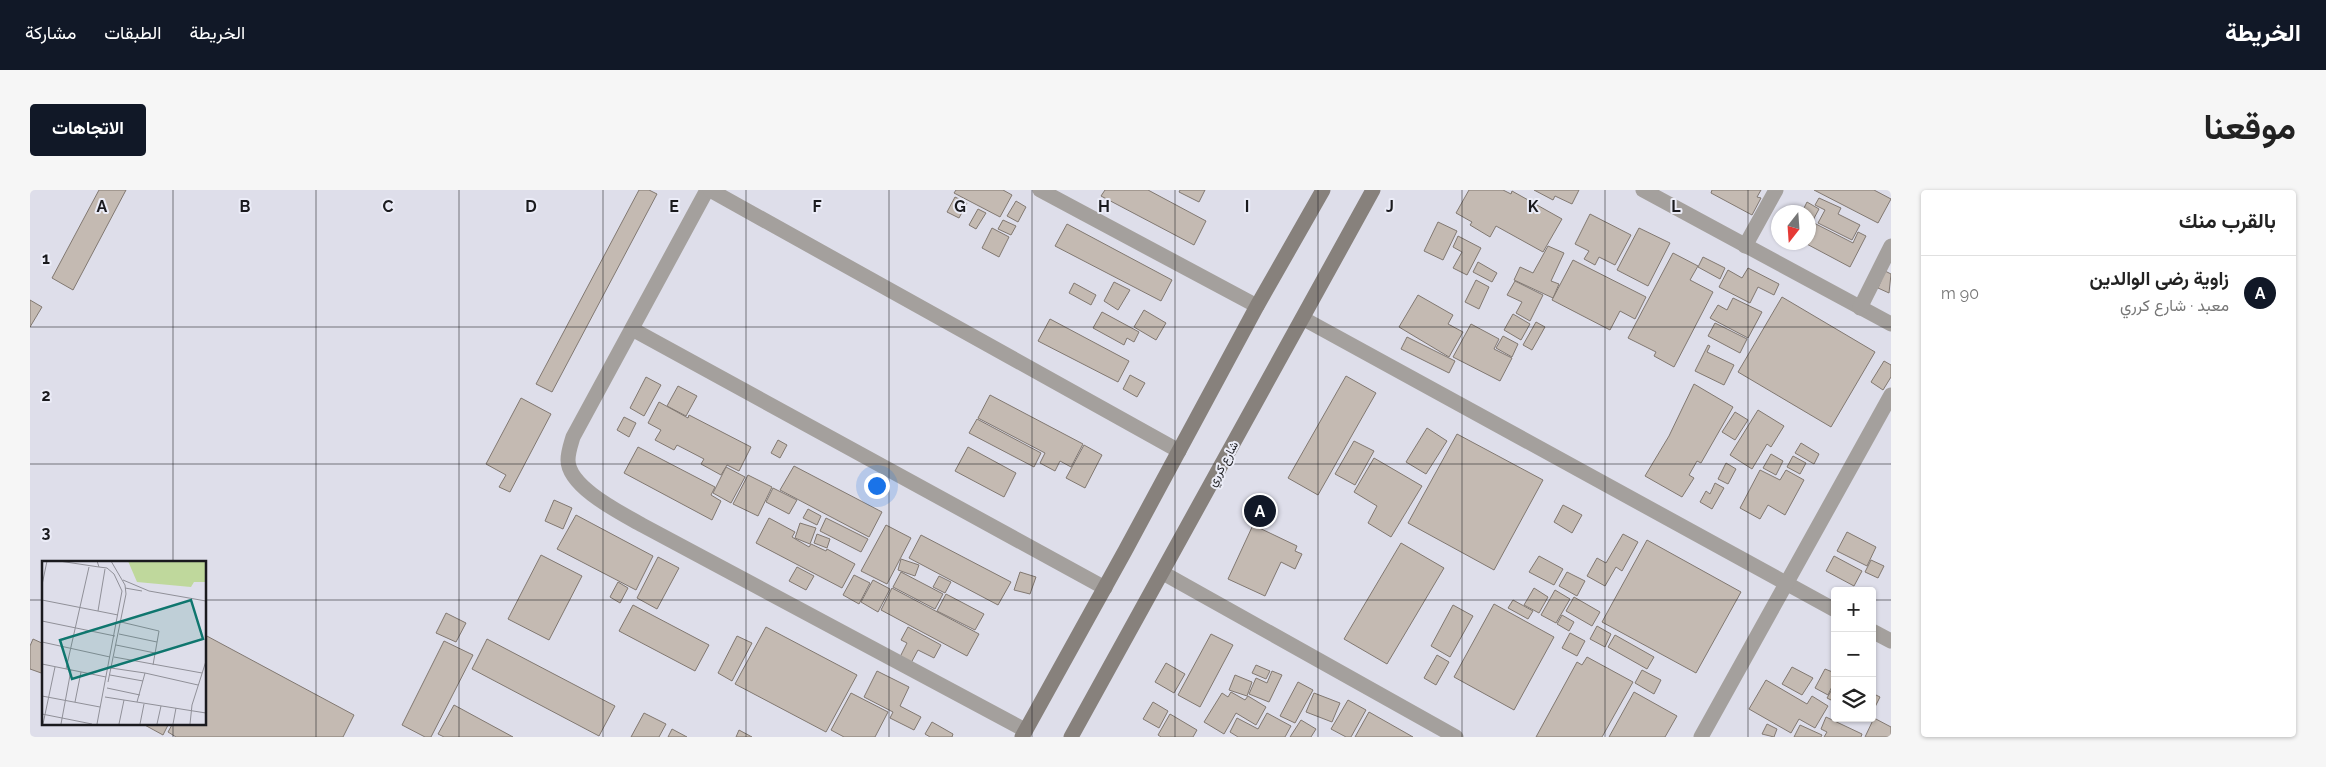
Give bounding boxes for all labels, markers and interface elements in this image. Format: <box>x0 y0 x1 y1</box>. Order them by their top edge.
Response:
text: الخريطة <box>2225 18 2301 47</box>
text: مشاركة <box>25 22 76 43</box>
text: الطبقات <box>104 22 161 43</box>
text: الخريطة <box>189 22 245 43</box>
button: الاتجاهات <box>30 104 146 156</box>
text: موقعنا <box>2203 106 2296 147</box>
text: A <box>97 197 108 216</box>
text: B <box>240 197 251 216</box>
text: C <box>383 197 394 216</box>
text: D <box>525 197 537 216</box>
text: E <box>669 197 679 216</box>
text: F <box>812 197 822 216</box>
text: G <box>954 197 966 216</box>
text: H <box>1098 197 1110 216</box>
text: I <box>1245 197 1249 216</box>
text: J <box>1386 197 1394 216</box>
text: K <box>1528 197 1539 216</box>
text: L <box>1671 197 1681 216</box>
north arrow <box>1771 205 1816 250</box>
text: بالقرب منك <box>2179 208 2276 233</box>
text: 1 <box>42 249 50 268</box>
text: زاوية رضى الوالدين <box>2090 267 2229 289</box>
text: 90 m <box>1941 284 1979 303</box>
text: A <box>2255 284 2265 303</box>
text: معبد · شارع كرري <box>2120 296 2229 315</box>
text: 2 <box>41 386 51 405</box>
street label: شارع كرري <box>1205 439 1244 491</box>
your location <box>864 473 890 499</box>
pin: A <box>1244 492 1276 530</box>
text: 3 <box>42 523 51 542</box>
inset map <box>42 561 206 724</box>
map controls <box>1831 587 1876 722</box>
button: + <box>1831 587 1876 632</box>
button: − <box>1831 632 1876 677</box>
button: layers <box>1831 677 1876 722</box>

